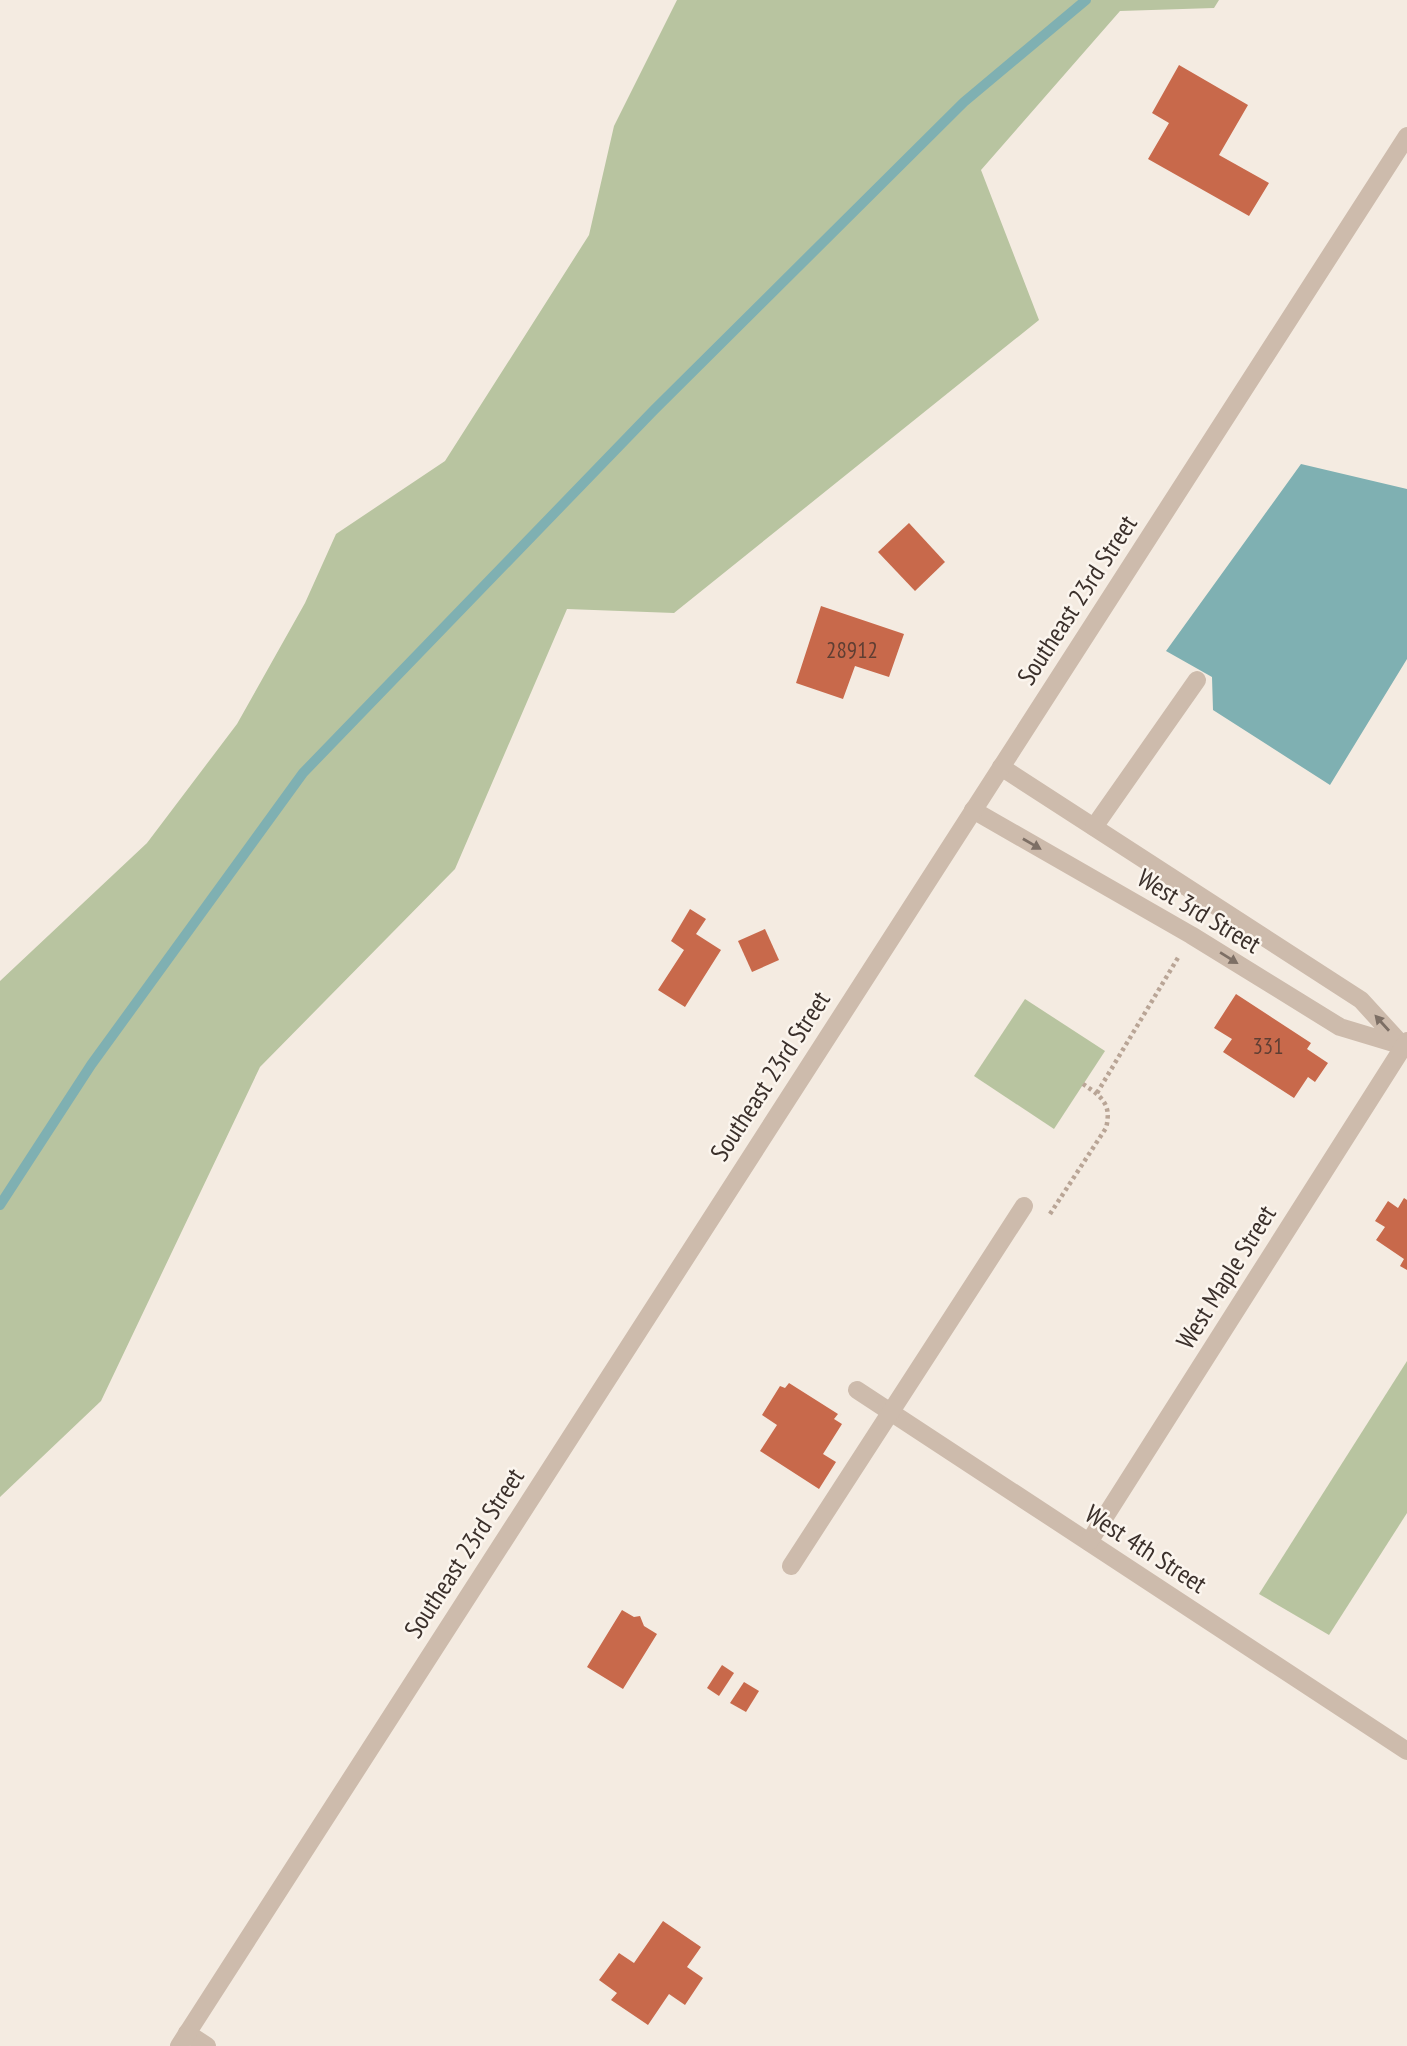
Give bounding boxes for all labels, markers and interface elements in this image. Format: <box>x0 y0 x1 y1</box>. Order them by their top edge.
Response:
street label: Southeast 23rd Street <box>1009 509 1144 691</box>
house number: 28912 <box>826 635 878 664</box>
one-way arrow <box>1022 838 1041 850</box>
street label: West 3rd Street <box>1132 861 1267 960</box>
one-way arrow <box>1219 952 1238 964</box>
street label: Southeast 23rd Street <box>702 985 837 1167</box>
one-way arrow <box>1374 1014 1390 1032</box>
house number: 331 <box>1252 1031 1284 1060</box>
street label: West Maple Street <box>1168 1199 1283 1355</box>
street label: Southeast 23rd Street <box>396 1462 531 1644</box>
street label: West 4th Street <box>1079 1497 1213 1600</box>

